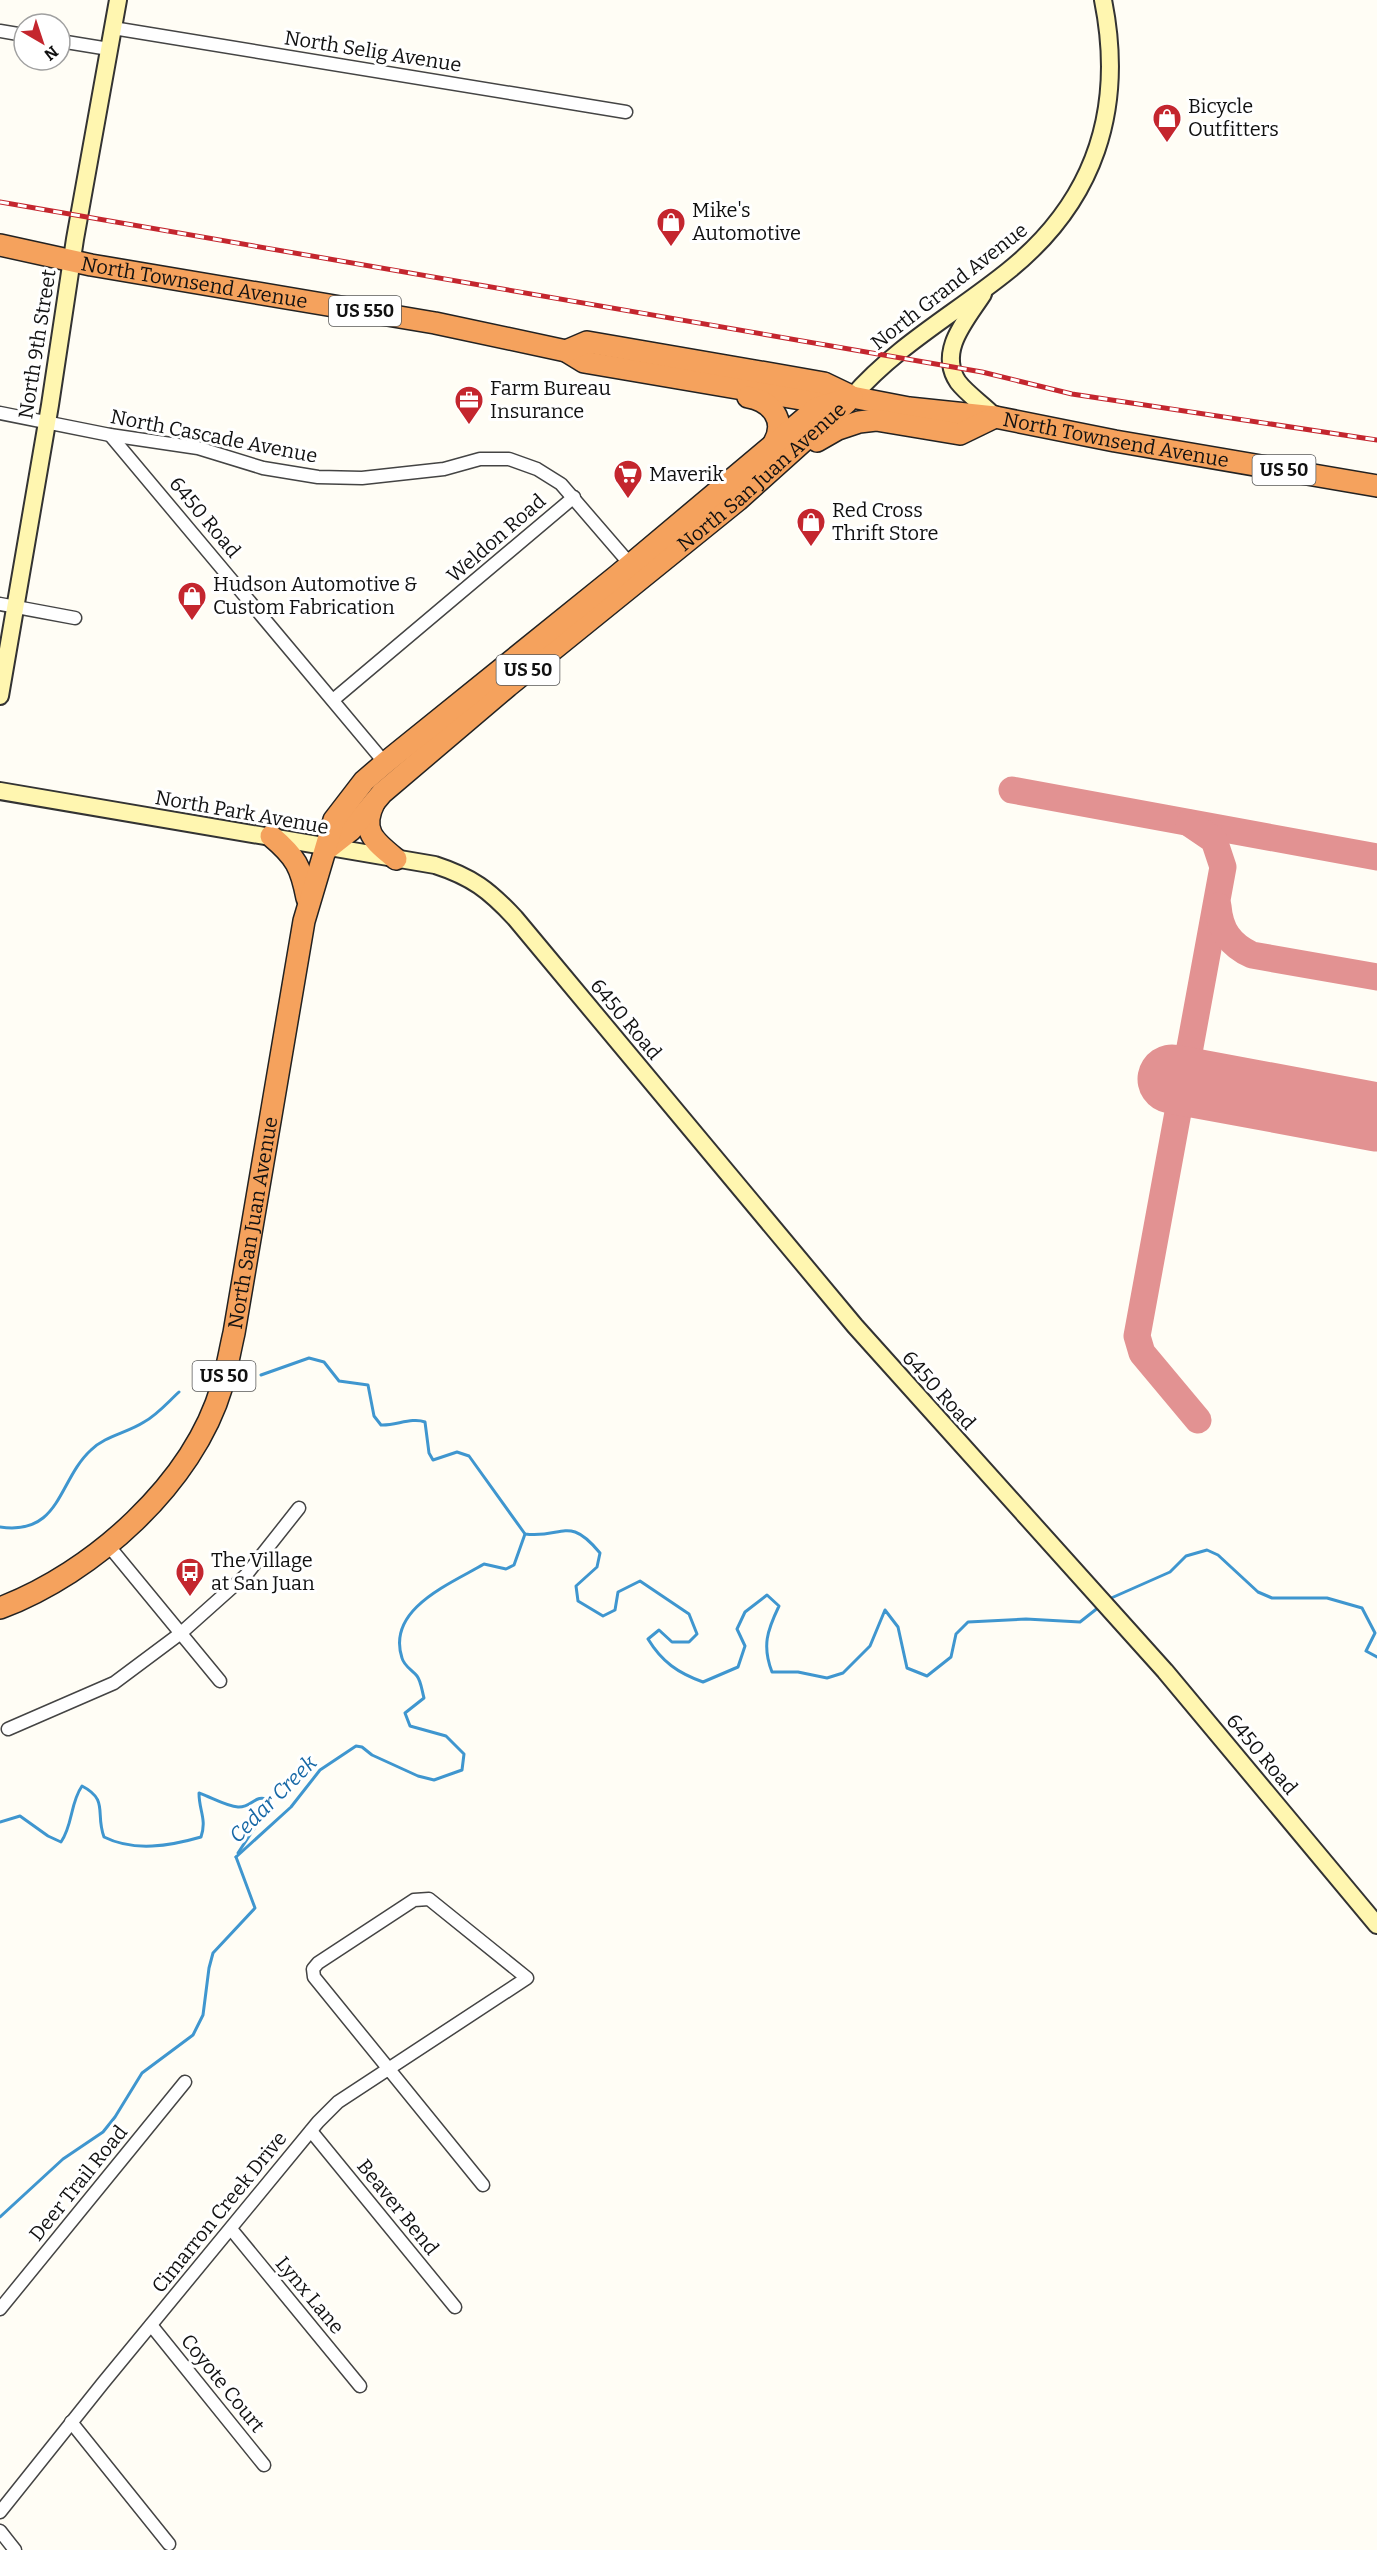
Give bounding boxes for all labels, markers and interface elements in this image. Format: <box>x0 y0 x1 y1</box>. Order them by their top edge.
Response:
north arrow <box>12 12 72 72</box>
street label: North Selig Avenue <box>283 25 463 77</box>
text: N <box>40 42 62 65</box>
place label: Bicycle Outfitters <box>1188 94 1279 141</box>
shop icon: Bicycle Outfitters <box>1151 102 1183 144</box>
place label: Mike's Automotive <box>692 198 801 245</box>
shop icon: Mike's Automotive <box>655 206 687 248</box>
street label: North Grand Avenue <box>866 217 1032 355</box>
street label: North Townsend Avenue <box>79 251 309 313</box>
street label: North 9th Street <box>13 268 61 420</box>
road number: US 550 <box>329 296 401 326</box>
place label: Farm Bureau Insurance <box>490 376 611 423</box>
office icon: Farm Bureau Insurance <box>453 384 485 426</box>
street label: North San Juan Avenue <box>672 397 851 556</box>
street label: North Cascade Avenue <box>109 404 319 468</box>
street label: North Townsend Avenue <box>1001 407 1231 472</box>
road number: US 50 <box>1252 455 1316 485</box>
supermarket icon: Maverik <box>612 458 644 500</box>
place label: Maverik <box>649 462 725 486</box>
street label: 6450 Road <box>164 472 246 562</box>
street label: Weldon Road <box>442 489 550 587</box>
place label: Red Cross Thrift Store <box>832 498 938 545</box>
shop icon: Red Cross Thrift Store <box>795 506 827 548</box>
place label: Hudson Automotive & Custom Fabrication <box>213 572 418 619</box>
shop icon: Hudson Automotive & Custom Fabrication <box>176 580 208 622</box>
road number: US 50 <box>496 655 560 685</box>
street label: North Park Avenue <box>153 785 331 839</box>
street label: 6450 Road <box>585 974 667 1064</box>
street label: North San Juan Avenue <box>223 1115 283 1331</box>
street label: 6450 Road <box>897 1346 981 1435</box>
road number: US 50 <box>192 1361 256 1391</box>
place label: The Village at San Juan <box>211 1548 315 1595</box>
bus stop icon: The Village at San Juan <box>174 1556 206 1598</box>
street label: 6450 Road <box>1221 1709 1303 1799</box>
water label: Cedar Creek <box>224 1749 323 1848</box>
street label: Deer Trail Road <box>24 2120 132 2246</box>
street label: Cimarron Creek Drive <box>147 2126 291 2298</box>
street label: Beaver Bend <box>352 2154 444 2260</box>
street label: Lynx Lane <box>271 2251 349 2339</box>
street label: Coyote Court <box>176 2329 270 2437</box>

